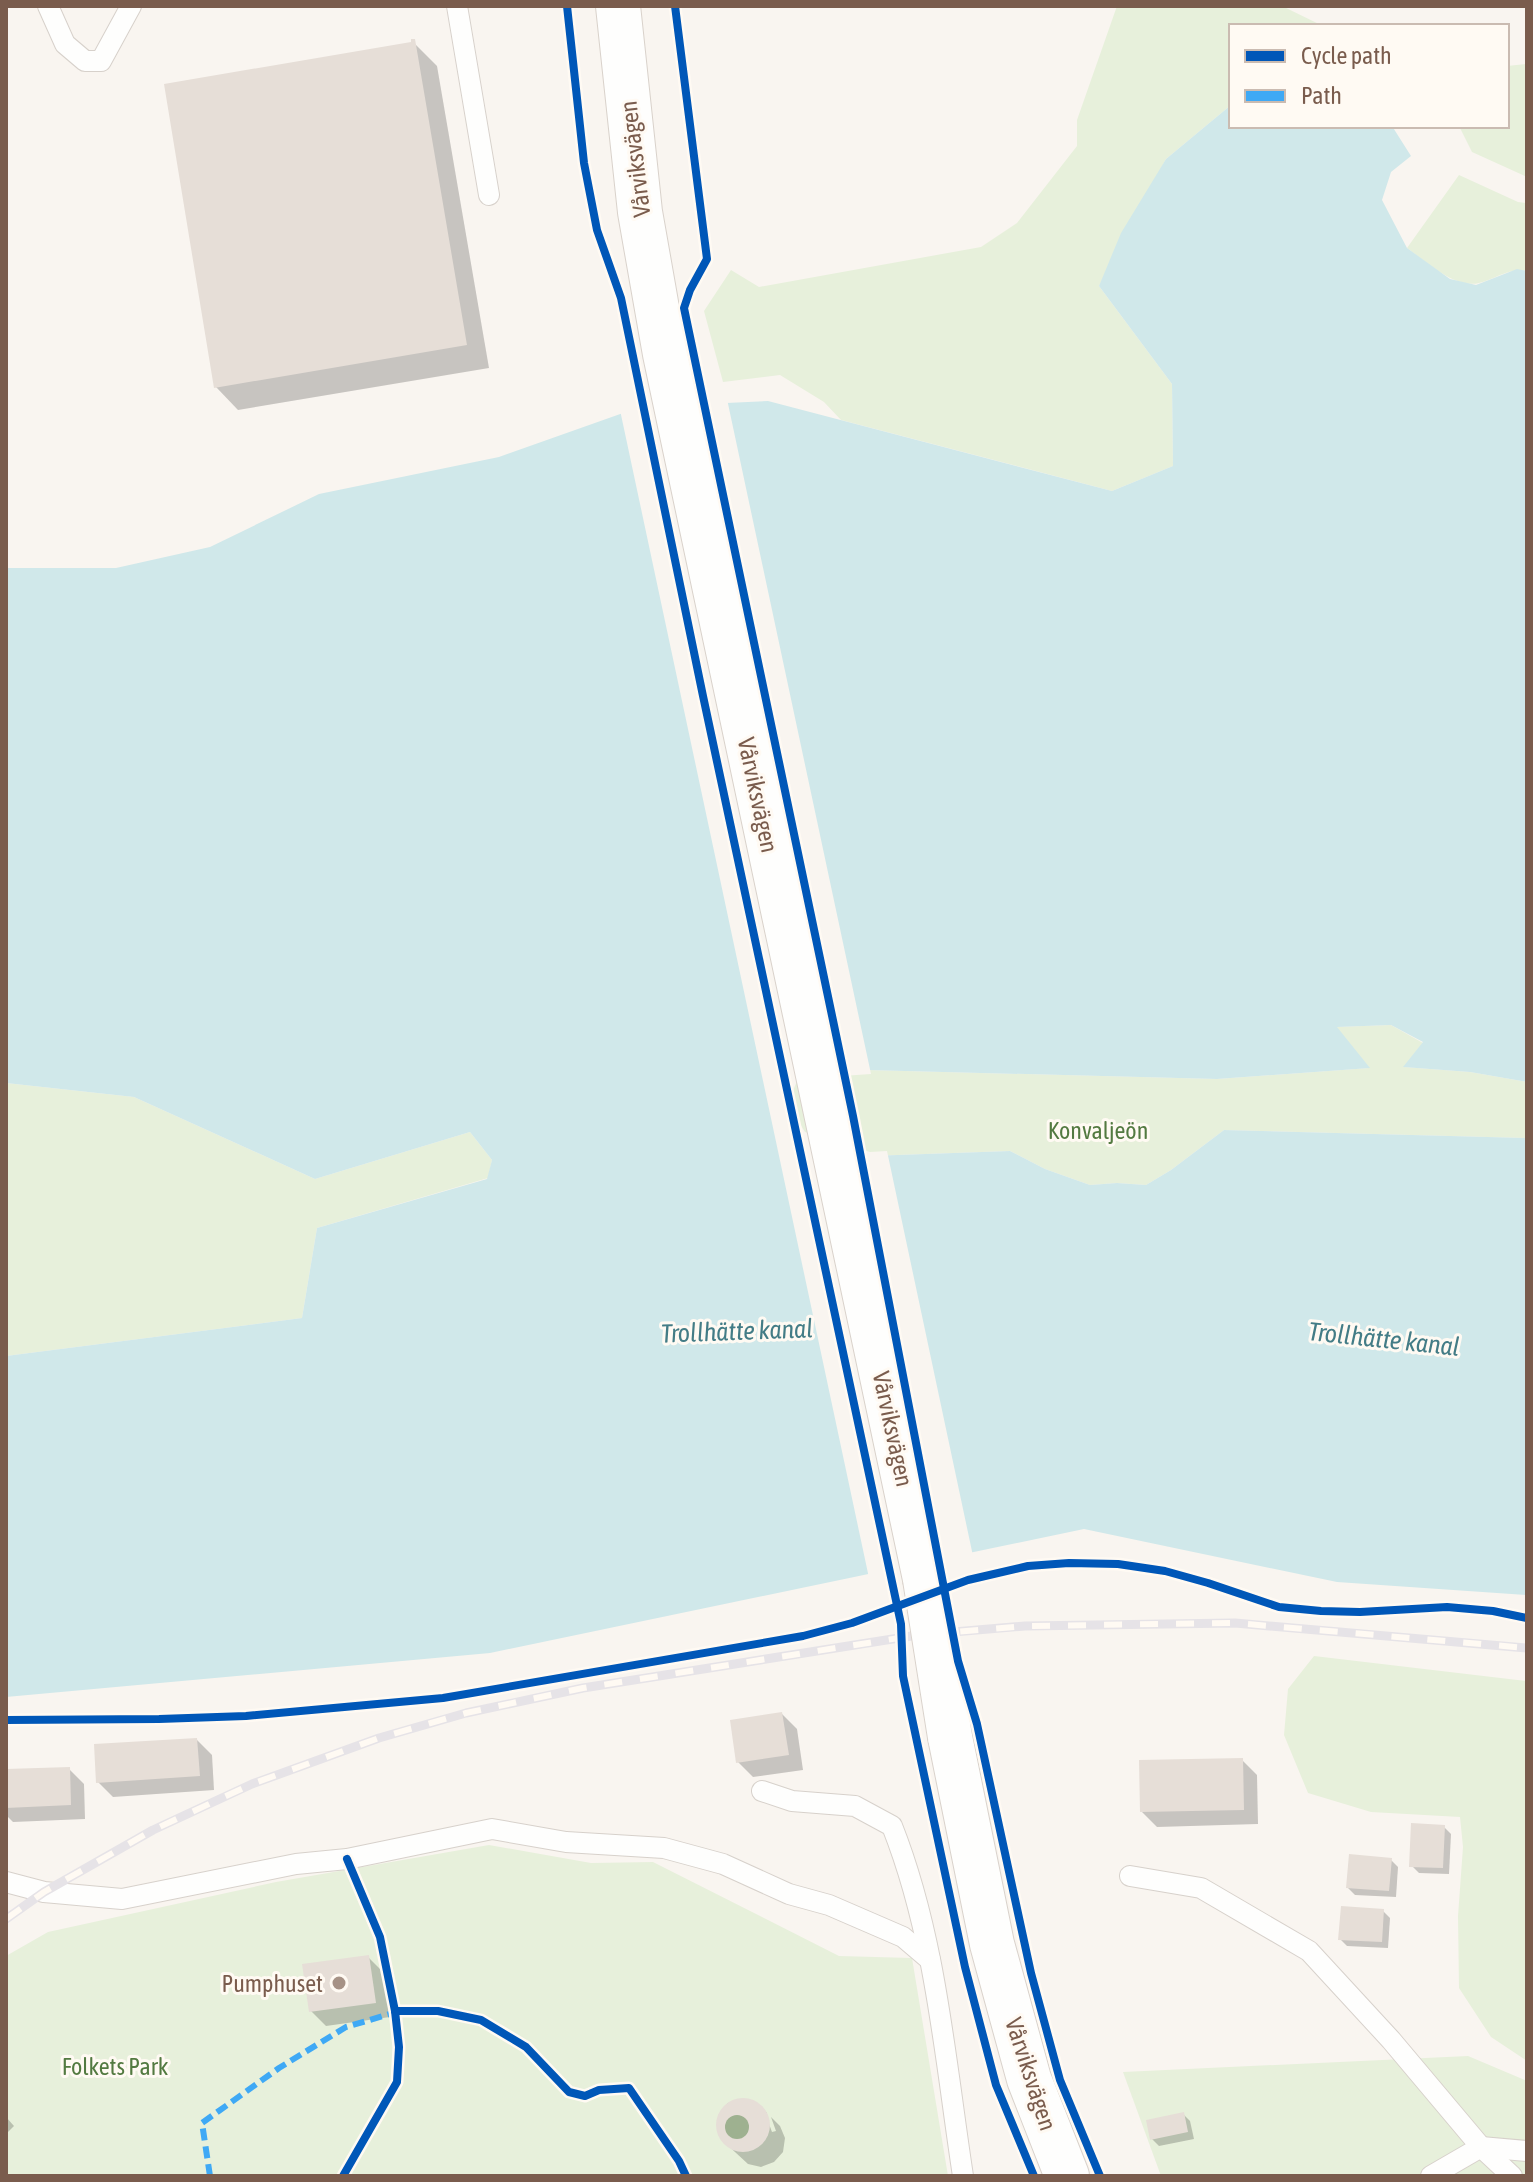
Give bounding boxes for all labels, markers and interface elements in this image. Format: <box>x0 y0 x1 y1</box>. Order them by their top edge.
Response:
legend <box>1229 24 1509 128</box>
text: Cycle path <box>1301 42 1392 69</box>
text: Path <box>1301 82 1342 109</box>
street label: Vårviksvägen <box>614 99 656 219</box>
street label: Vårviksvägen <box>733 735 783 855</box>
park label: Konvaljeön <box>1048 1117 1148 1144</box>
water label: Trollhätte kanal <box>660 1313 814 1349</box>
water label: Trollhätte kanal <box>1307 1316 1461 1362</box>
street label: Vårviksvägen <box>868 1369 918 1489</box>
place label: Pumphuset <box>221 1970 323 1997</box>
marker: Pumphuset <box>330 1974 348 1992</box>
street label: Vårviksvägen <box>1000 2014 1062 2134</box>
park label: Folkets Park <box>62 2053 169 2080</box>

